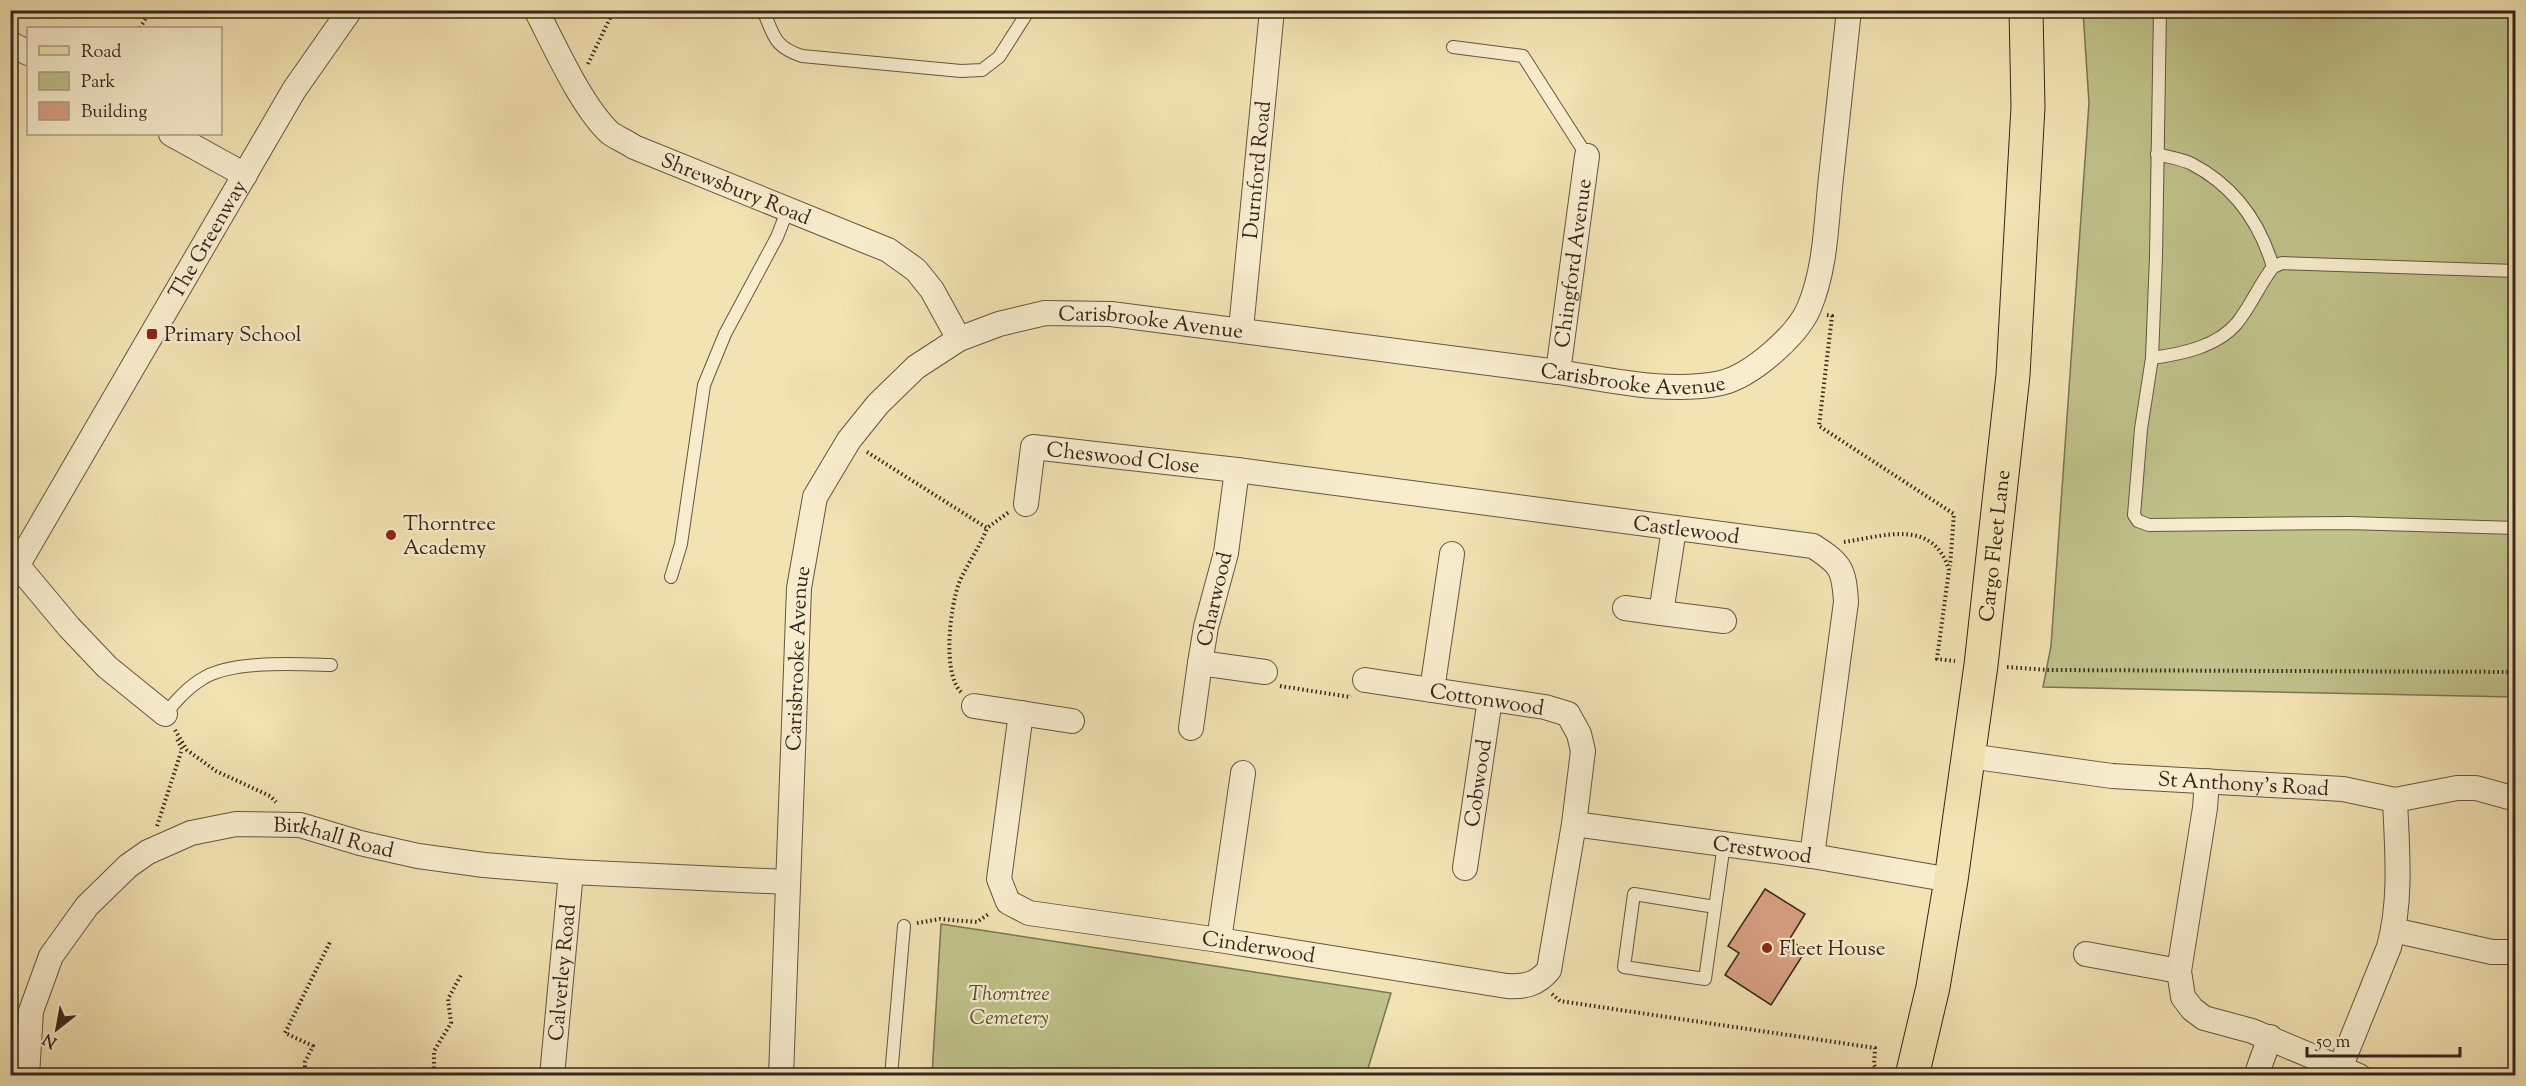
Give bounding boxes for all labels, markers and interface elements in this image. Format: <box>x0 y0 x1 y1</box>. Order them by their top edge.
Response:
legend <box>27 27 222 135</box>
text: Road <box>81 40 121 66</box>
text: Park <box>81 70 116 96</box>
street label: Durnford Road <box>1237 99 1280 240</box>
text: Building <box>81 100 147 126</box>
street label: Shrewsbury Road <box>656 146 815 234</box>
street label: The Greenway <box>162 175 256 305</box>
street label: Chingford Avenue <box>1548 177 1601 350</box>
street label: Carisbrooke Avenue <box>1058 300 1245 348</box>
place label: Primary School <box>164 321 302 351</box>
marker: Primary School <box>145 327 159 341</box>
street label: Carisbrooke Avenue <box>1539 357 1728 404</box>
street label: Cheswood Close <box>1045 436 1201 483</box>
street label: Cargo Fleet Lane <box>1973 468 2019 624</box>
street label: Castlewood <box>1631 509 1741 553</box>
place label: Thorntree Academy <box>403 510 496 564</box>
marker: Thorntree Academy <box>384 528 398 542</box>
street label: Charwood <box>1190 549 1241 650</box>
street label: Carisbrooke Avenue <box>780 564 820 752</box>
street label: Cottonwood <box>1427 677 1546 725</box>
street label: Cobwood <box>1458 737 1501 829</box>
street label: St Anthony's Road <box>2157 766 2330 805</box>
street label: Birkhall Road <box>273 812 397 867</box>
street label: Crestwood <box>1711 830 1814 873</box>
street label: Calverley Road <box>542 903 585 1042</box>
street label: Cinderwood <box>1200 925 1317 972</box>
place label: Fleet House <box>1779 935 1886 965</box>
marker: Fleet House <box>1760 941 1774 955</box>
park label: Thorntree Cemetery <box>968 980 1050 1034</box>
north arrow <box>27 999 87 1059</box>
scale bar <box>2307 1020 2460 1058</box>
text: N <box>39 1026 62 1053</box>
text: 50 m <box>2315 1030 2351 1056</box>

